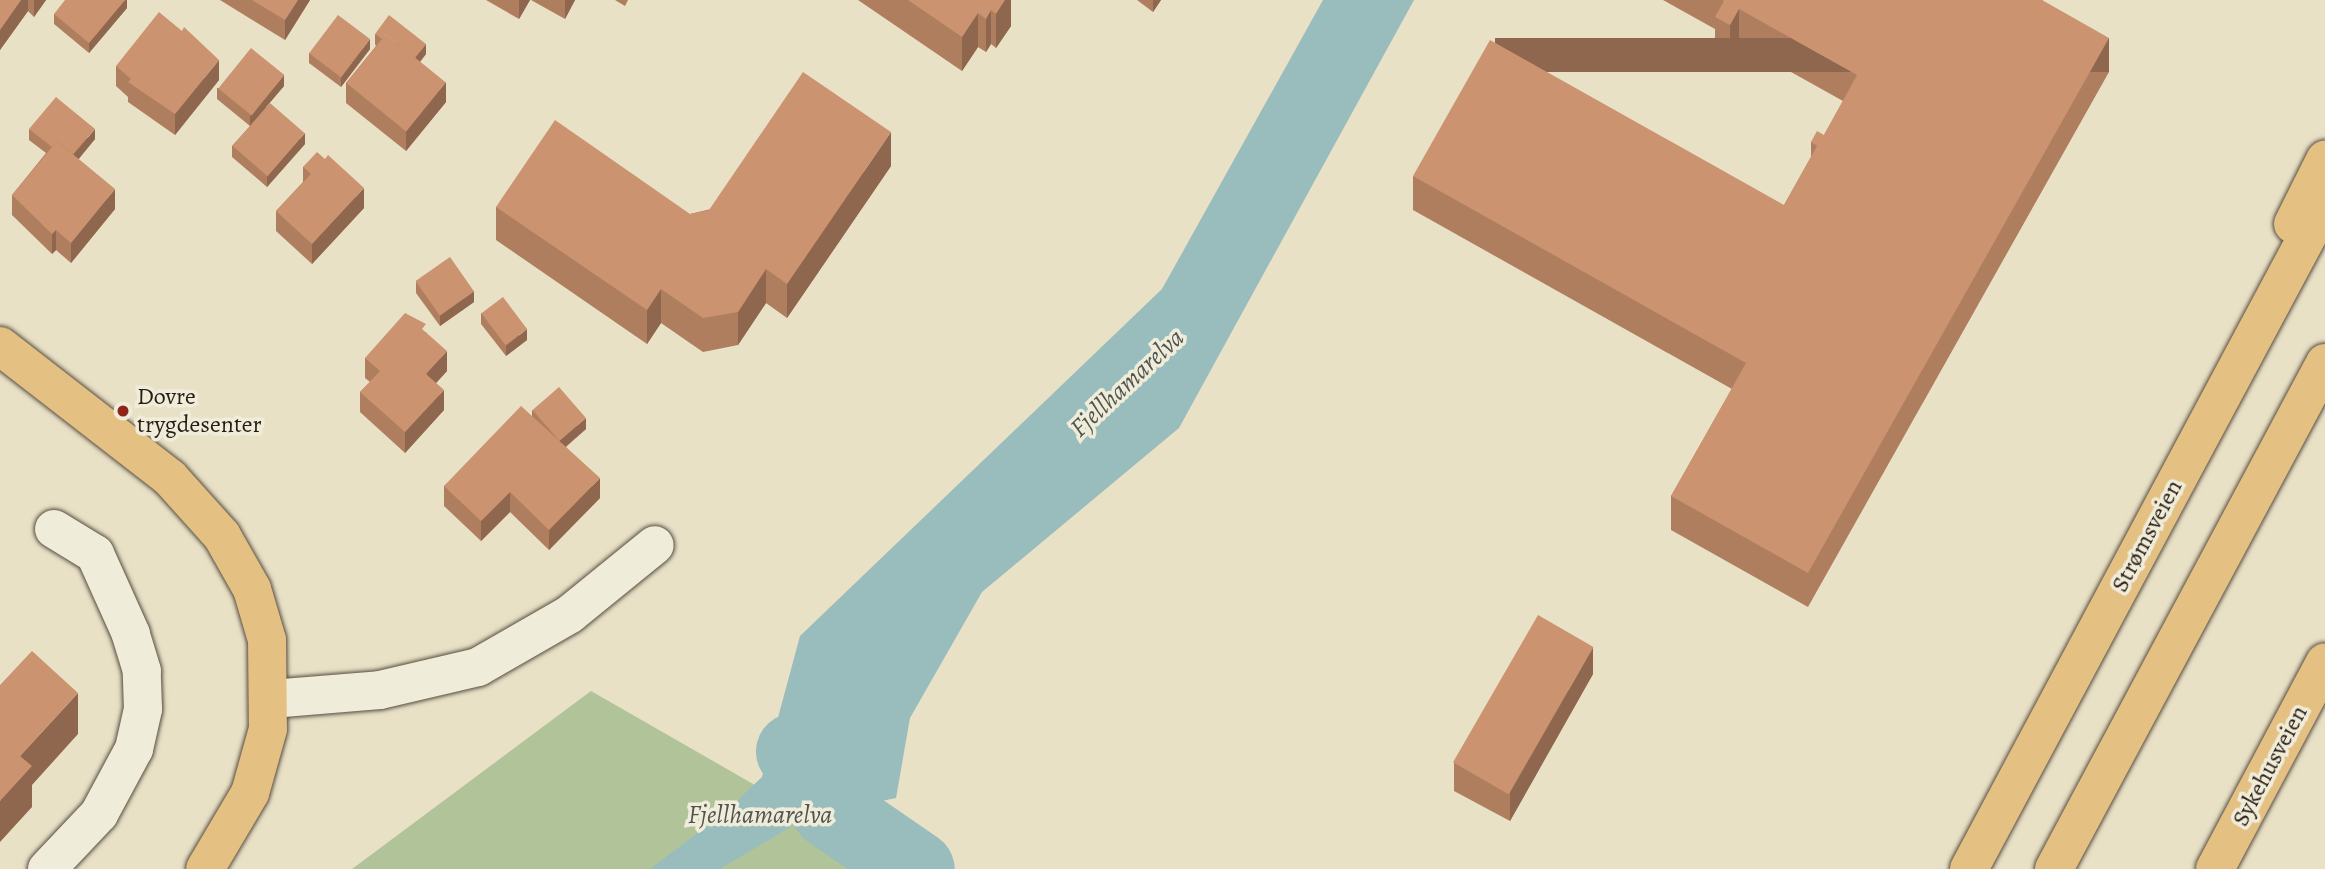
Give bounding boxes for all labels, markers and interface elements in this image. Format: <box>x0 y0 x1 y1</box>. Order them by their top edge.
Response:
water label: Fjellhamarelva <box>1064 322 1190 444</box>
place label: Dovre trygdesenter <box>137 383 262 439</box>
marker: Dovre trygdesenter <box>115 403 131 419</box>
street label: Strømsveien <box>2105 475 2189 597</box>
street label: Sykehusveien <box>2226 701 2314 831</box>
water label: Fjellhamarelva <box>688 799 832 831</box>

